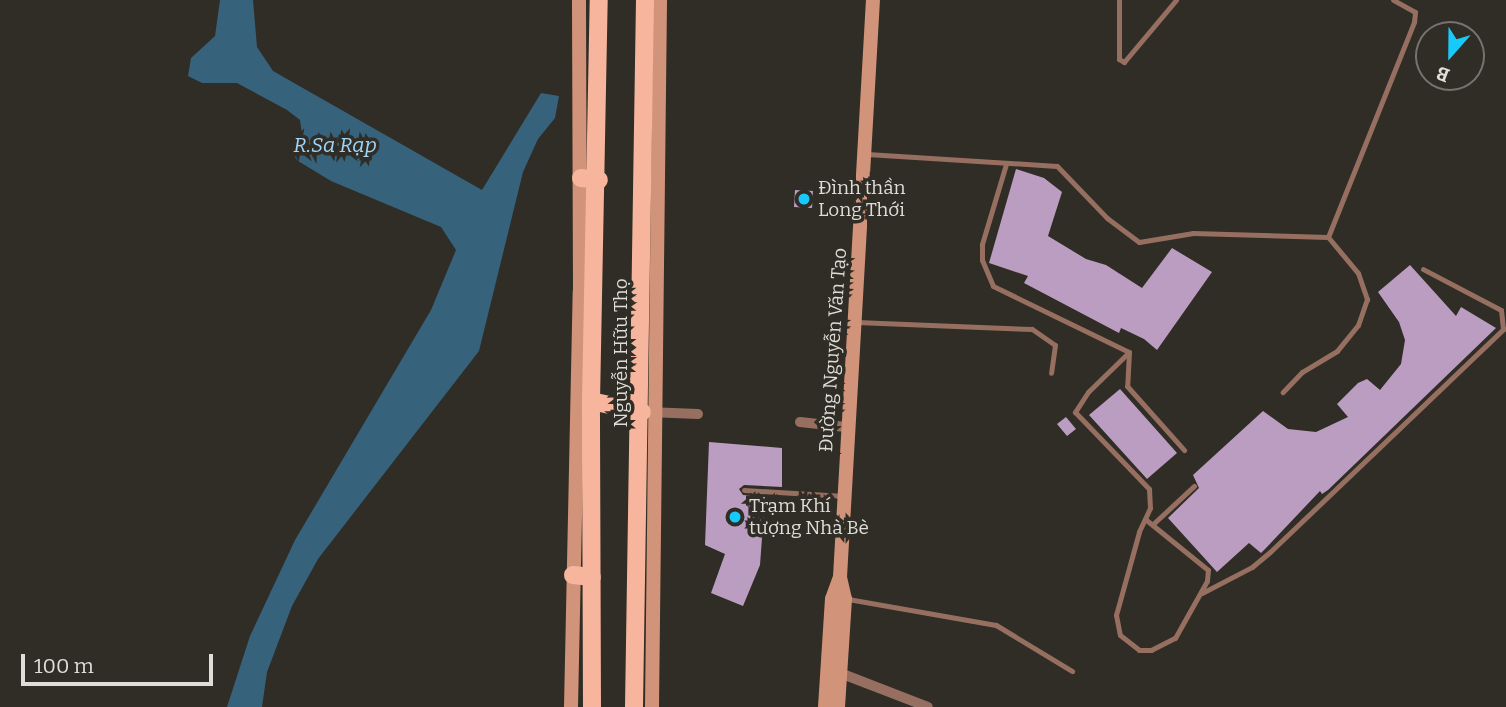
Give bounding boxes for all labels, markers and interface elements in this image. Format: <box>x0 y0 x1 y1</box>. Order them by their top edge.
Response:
north arrow <box>1415 21 1485 91</box>
text: B <box>1433 61 1453 87</box>
water label: R.Sa Rạp <box>293 132 377 158</box>
place label: Đình thần Long Thới <box>818 177 906 221</box>
marker: Đình thần Long Thới <box>796 191 812 207</box>
street label: Đường Nguyễn Văn Tạo <box>814 247 852 453</box>
street label: Nguyễn Hữu Thọ <box>610 278 632 428</box>
place label: Trạm Khí tượng Nhà Bè <box>749 495 869 539</box>
marker: Trạm Khí tượng Nhà Bè <box>727 509 743 525</box>
scale bar <box>24 640 217 684</box>
text: 100 m <box>34 653 94 679</box>

